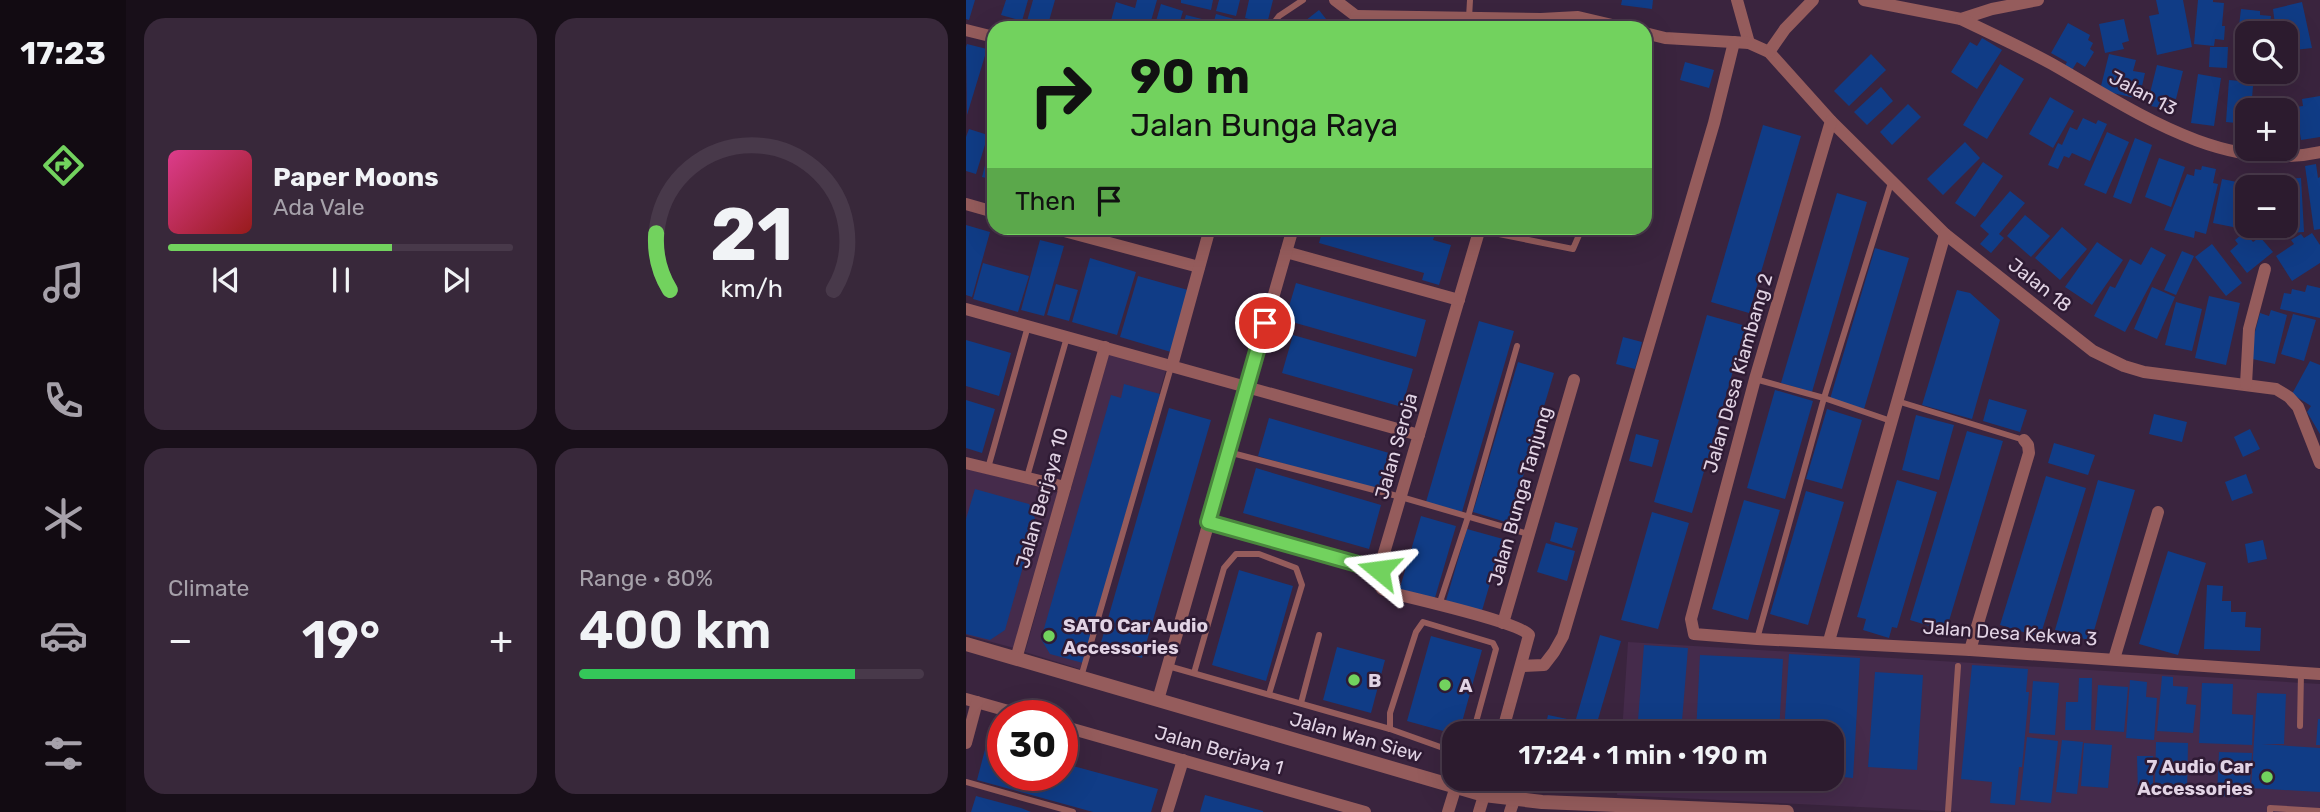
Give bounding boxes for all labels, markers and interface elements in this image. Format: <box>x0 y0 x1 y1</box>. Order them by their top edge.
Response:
map controls <box>2235 21 2298 238</box>
button: search <box>2235 21 2298 84</box>
text: 17:23 <box>20 34 106 72</box>
text: 90 m <box>1130 47 1250 105</box>
icon: right <box>1015 49 1106 140</box>
street label: Jalan 13 <box>2105 66 2181 120</box>
button: + <box>2235 98 2298 161</box>
text: Jalan Bunga Raya <box>1130 106 1398 144</box>
icon: directions <box>39 141 88 190</box>
text: Paper Moons <box>273 162 439 193</box>
button: − <box>2235 175 2298 238</box>
icon: arrive <box>1090 182 1128 220</box>
text: Then <box>1015 186 1076 217</box>
text: Ada Vale <box>273 193 365 221</box>
text: 21 <box>710 193 793 279</box>
street label: Jalan 18 <box>2004 253 2076 317</box>
icon: music <box>39 258 88 307</box>
icon: previous <box>207 261 245 299</box>
icon: pause <box>322 261 360 299</box>
icon: next <box>437 261 475 299</box>
street label: Jalan Desa Kiambang 2 <box>1699 271 1777 475</box>
text: km/h <box>720 274 783 303</box>
pin <box>1235 293 1295 353</box>
icon: arrive <box>1246 304 1284 342</box>
icon: phone <box>39 376 88 425</box>
street label: Jalan Seroja <box>1370 390 1422 502</box>
street label: Jalan Bunga Tanjung <box>1483 404 1557 588</box>
street label: Jalan Berjaya 10 <box>1011 425 1073 571</box>
icon: climate <box>39 494 88 543</box>
position arrow <box>1342 533 1416 607</box>
text: Range · 80% <box>579 564 713 592</box>
text: Climate <box>168 574 249 602</box>
text: 400 km <box>579 599 771 661</box>
text: 19° <box>302 609 380 671</box>
icon: car <box>39 611 88 660</box>
place label: SATO Car Audio Accessories <box>1063 614 1208 659</box>
street label: Jalan Desa Kekwa 3 <box>1922 615 2098 651</box>
text: − <box>168 617 193 663</box>
text: + <box>489 617 513 663</box>
marker: SATO Car Audio Accessories <box>1041 628 1057 644</box>
place label: B <box>1368 669 1381 692</box>
marker: B <box>1346 672 1362 688</box>
place label: A <box>1459 674 1473 697</box>
marker: A <box>1437 677 1453 693</box>
speed limit sign: 30 <box>987 700 1078 791</box>
street label: Jalan Wan Siew <box>1287 707 1425 767</box>
street label: Jalan Berjaya 1 <box>1152 721 1286 779</box>
icon: filters <box>39 729 88 778</box>
text: 17:24 · 1 min · 190 m <box>1518 740 1768 771</box>
place label: 7 Audio Car Accessories <box>2137 755 2253 800</box>
marker: 7 Audio Car Accessories <box>2259 769 2275 785</box>

